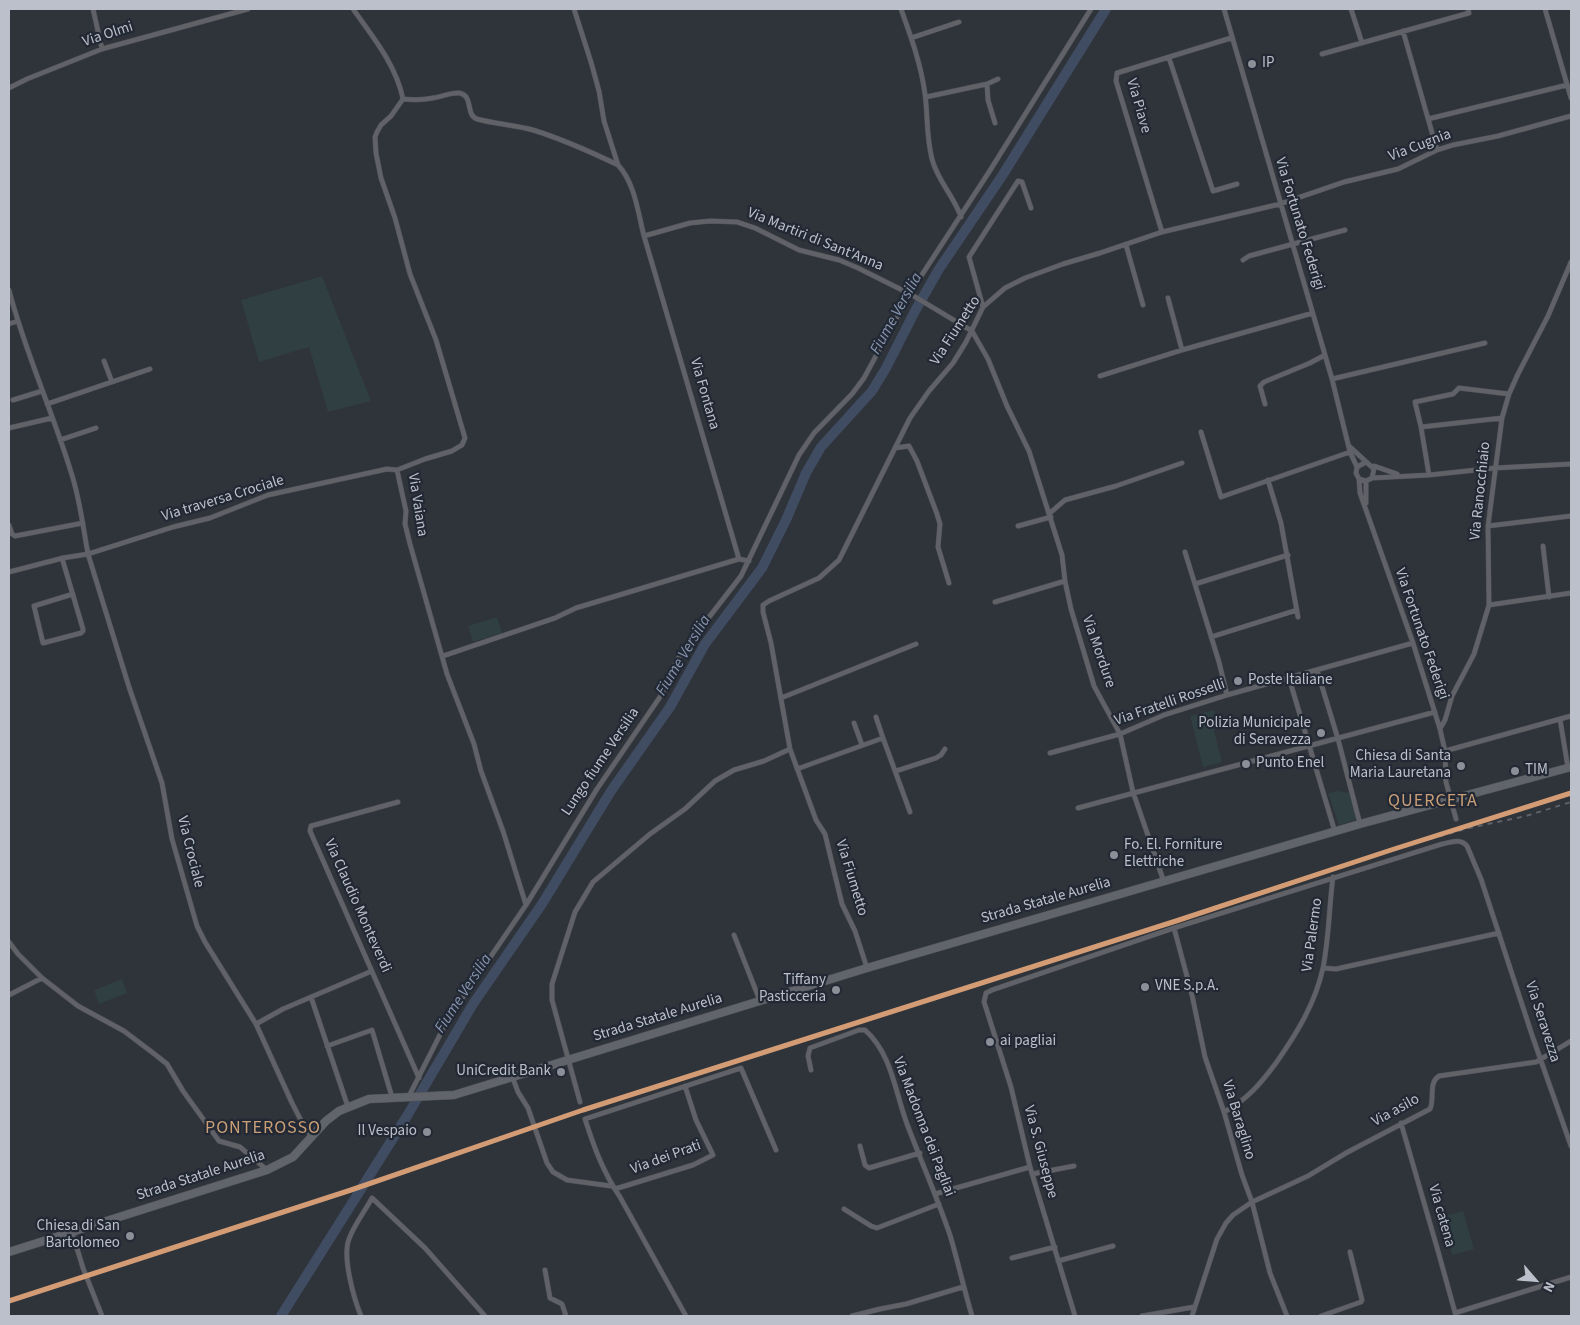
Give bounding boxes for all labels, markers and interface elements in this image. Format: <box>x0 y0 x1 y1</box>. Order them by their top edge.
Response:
street label: Via Olmi <box>81 18 135 52</box>
place label: IP <box>1262 55 1274 73</box>
marker: IP <box>1246 58 1258 70</box>
street label: Via Piave <box>1122 77 1154 135</box>
street label: Via Cugnia <box>1386 126 1454 166</box>
street label: Via Fortunato Federigi <box>1270 155 1328 293</box>
street label: Via Martiri di Sant'Anna <box>744 204 886 276</box>
water label: Fiume Versilia <box>867 270 927 358</box>
street label: Via Fiumetto <box>927 293 985 369</box>
street label: Via Fontana <box>685 356 723 432</box>
street label: Via Ranocchiaio <box>1467 441 1495 541</box>
street label: Via traversa Crociale <box>160 472 286 526</box>
street label: Via Vaiana <box>403 472 431 538</box>
street label: Via Fortunato Federigi <box>1390 566 1452 702</box>
water label: Fiume Versilia <box>652 612 716 700</box>
street label: Via Mordure <box>1077 614 1119 690</box>
place label: Poste Italiane <box>1248 672 1332 690</box>
marker: Poste Italiane <box>1232 675 1244 687</box>
street label: Via Fratelli Rosselli <box>1112 676 1228 730</box>
street label: Lungo fiume Versilia <box>558 705 644 819</box>
place label: Polizia Municipale di Seravezza <box>1198 715 1311 750</box>
marker: Polizia Municipale di Seravezza <box>1315 727 1327 739</box>
place label: Chiesa di Santa Maria Lauretana <box>1350 748 1451 783</box>
place label: Punto Enel <box>1256 755 1324 773</box>
marker: Punto Enel <box>1240 758 1252 770</box>
marker: Chiesa di Santa Maria Lauretana <box>1455 760 1467 772</box>
place label: TIM <box>1525 762 1548 780</box>
marker: TIM <box>1509 765 1521 777</box>
district label: QUERCETA <box>1387 791 1479 813</box>
street label: Via Crociale <box>172 814 208 890</box>
street label: Via Claudio Monteverdi <box>319 836 395 976</box>
place label: Fo. El. Forniture Elettriche <box>1124 837 1223 872</box>
street label: Via Fiumetto <box>831 838 871 918</box>
marker: Fo. El. Forniture Elettriche <box>1108 849 1120 861</box>
street label: Strada Statale Aurelia <box>979 874 1113 928</box>
street label: Via Palermo <box>1299 897 1327 973</box>
water label: Fiume Versilia <box>431 951 497 1037</box>
place label: Tiffany Pasticceria <box>759 972 826 1007</box>
place label: VNE S.p.A. <box>1155 978 1219 996</box>
street label: Via Seravezza <box>1520 979 1564 1065</box>
marker: VNE S.p.A. <box>1139 981 1151 993</box>
marker: Tiffany Pasticceria <box>830 984 842 996</box>
street label: Strada Statale Aurelia <box>591 990 725 1046</box>
place label: ai pagliai <box>1000 1033 1056 1051</box>
marker: ai pagliai <box>984 1036 996 1048</box>
street label: Via Madonna dei Pagliai <box>888 1055 958 1199</box>
place label: UniCredit Bank <box>456 1063 551 1081</box>
marker: UniCredit Bank <box>555 1066 567 1078</box>
street label: Via Baraglino <box>1217 1078 1259 1162</box>
street label: Via asilo <box>1369 1091 1423 1131</box>
street label: Via S. Giuseppe <box>1019 1103 1061 1201</box>
district label: PONTEROSSO <box>204 1118 322 1140</box>
place label: Il Vespaio <box>358 1123 417 1141</box>
marker: Il Vespaio <box>421 1126 433 1138</box>
street label: Via dei Prati <box>628 1137 704 1179</box>
street label: Strada Statale Aurelia <box>134 1147 268 1205</box>
street label: Via catena <box>1424 1183 1458 1249</box>
place label: Chiesa di San Bartolomeo <box>37 1218 120 1253</box>
marker: Chiesa di San Bartolomeo <box>124 1230 136 1242</box>
north arrow <box>1510 1255 1560 1305</box>
text: N <box>1537 1278 1559 1295</box>

